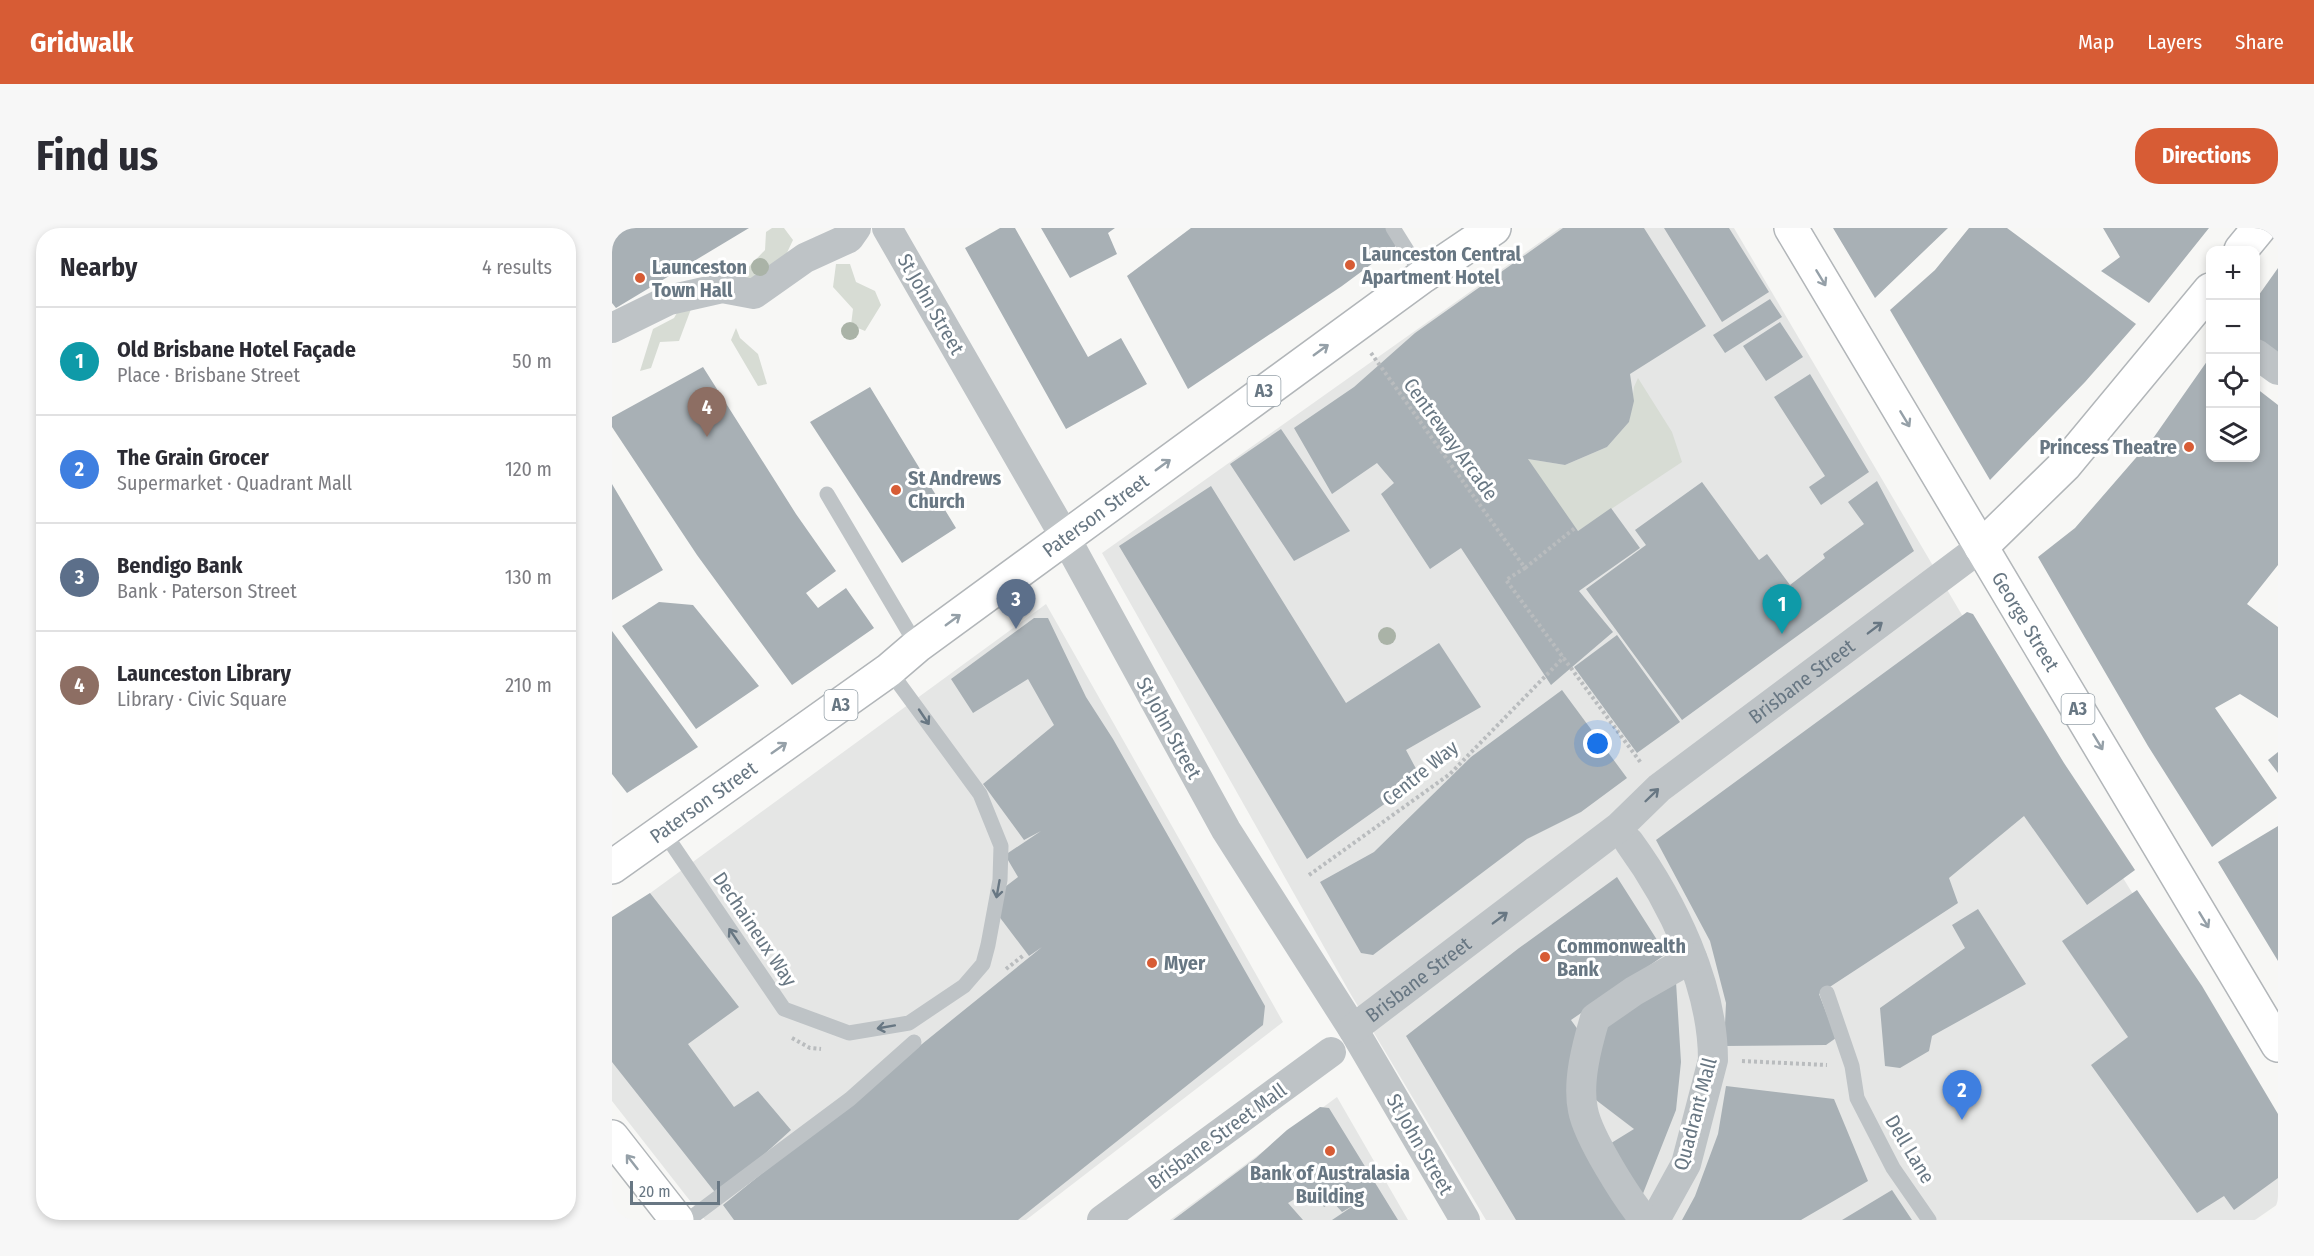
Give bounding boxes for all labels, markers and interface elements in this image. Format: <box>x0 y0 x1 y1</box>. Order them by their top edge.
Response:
text: Gridwalk <box>30 26 134 59</box>
text: Map <box>2078 29 2114 55</box>
text: Layers <box>2147 29 2202 55</box>
text: Share <box>2235 29 2284 55</box>
button: Directions <box>2135 128 2278 184</box>
text: Find us <box>36 131 158 181</box>
place label: Launceston Central Apartment Hotel <box>1361 242 1521 289</box>
map controls <box>2206 246 2260 462</box>
button: + <box>2206 246 2260 300</box>
street label: St John Street <box>893 249 970 359</box>
text: Nearby <box>60 252 137 283</box>
text: 4 results <box>482 255 552 279</box>
place label: Launceston Town Hall <box>652 255 747 302</box>
marker: Launceston Central Apartment Hotel <box>1343 258 1357 272</box>
one-way arrow <box>1815 269 1827 286</box>
marker: Launceston Town Hall <box>633 271 647 285</box>
button: − <box>2206 300 2260 354</box>
text: Old Brisbane Hotel Façade <box>117 336 356 363</box>
one-way arrow <box>1312 344 1328 356</box>
text: 1 <box>75 349 84 373</box>
text: 50 m <box>512 349 552 373</box>
button: locate <box>2206 354 2260 408</box>
text: Place · Brisbane Street <box>117 363 300 387</box>
street label: Centreway Arcade <box>1399 373 1503 505</box>
road number: A3 <box>1248 376 1280 406</box>
pin: 4 <box>688 388 727 437</box>
button: layers <box>2206 408 2260 462</box>
one-way arrow <box>1899 410 1911 427</box>
place label: Princess Theatre <box>2039 435 2177 459</box>
marker: Princess Theatre <box>2182 440 2196 454</box>
text: The Grain Grocer <box>117 444 269 471</box>
text: 2 <box>75 457 84 481</box>
text: 120 m <box>505 457 552 481</box>
one-way arrow <box>1155 458 1171 471</box>
place label: St Andrews Church <box>908 466 1001 513</box>
street label: Paterson Street <box>1038 468 1154 562</box>
text: Supermarket · Quadrant Mall <box>117 471 352 495</box>
marker: St Andrews Church <box>889 483 903 497</box>
text: Bendigo Bank <box>117 552 242 579</box>
text: 3 <box>75 565 84 589</box>
text: 130 m <box>505 565 552 589</box>
street label: George Street <box>1987 567 2065 676</box>
text: Bank · Paterson Street <box>117 579 297 603</box>
pin: 3 <box>996 580 1036 629</box>
pin: 1 <box>1762 584 1802 634</box>
one-way arrow <box>944 613 960 626</box>
one-way arrow <box>1866 621 1882 634</box>
street label: Brisbane Street <box>1744 634 1860 729</box>
text: Launceston Library <box>117 660 291 687</box>
text: 4 <box>74 673 85 697</box>
text: 210 m <box>505 673 552 697</box>
street label: St John Street <box>1131 673 1207 783</box>
text: Library · Civic Square <box>117 687 287 711</box>
road number: A3 <box>824 690 858 720</box>
road number: A3 <box>2062 694 2094 724</box>
one-way arrow <box>918 708 931 725</box>
your location <box>1583 729 1612 758</box>
one-way arrow <box>2092 733 2104 750</box>
street label: Centre Way <box>1377 735 1463 811</box>
one-way arrow <box>771 742 787 754</box>
street label: Paterson Street <box>645 756 762 848</box>
one-way arrow <box>1644 788 1659 802</box>
street label: Dechaineux Way <box>708 867 802 991</box>
one-way arrow <box>992 879 1003 899</box>
one-way arrow <box>1492 911 1508 924</box>
one-way arrow <box>2198 911 2210 928</box>
one-way arrow <box>728 928 740 945</box>
street label: Brisbane Street <box>1361 931 1476 1027</box>
place label: Commonwealth Bank <box>1557 934 1686 981</box>
marker: Commonwealth Bank <box>1538 950 1552 964</box>
place label: Myer <box>1164 951 1206 975</box>
marker: Myer <box>1145 956 1159 970</box>
one-way arrow <box>876 1022 896 1033</box>
street label: Quadrant Mall <box>1668 1055 1722 1173</box>
pin: 2 <box>1942 1070 1982 1120</box>
street label: Brisbane Street Mall <box>1143 1078 1291 1194</box>
street label: St John Street <box>1382 1089 1459 1199</box>
street label: Dell Lane <box>1880 1110 1940 1188</box>
marker: Bank of Australasia Building <box>1323 1144 1337 1158</box>
one-way arrow <box>625 1154 638 1170</box>
place label: Bank of Australasia Building <box>1250 1161 1410 1208</box>
scale bar <box>630 1178 720 1206</box>
text: 20 m <box>639 1182 670 1201</box>

